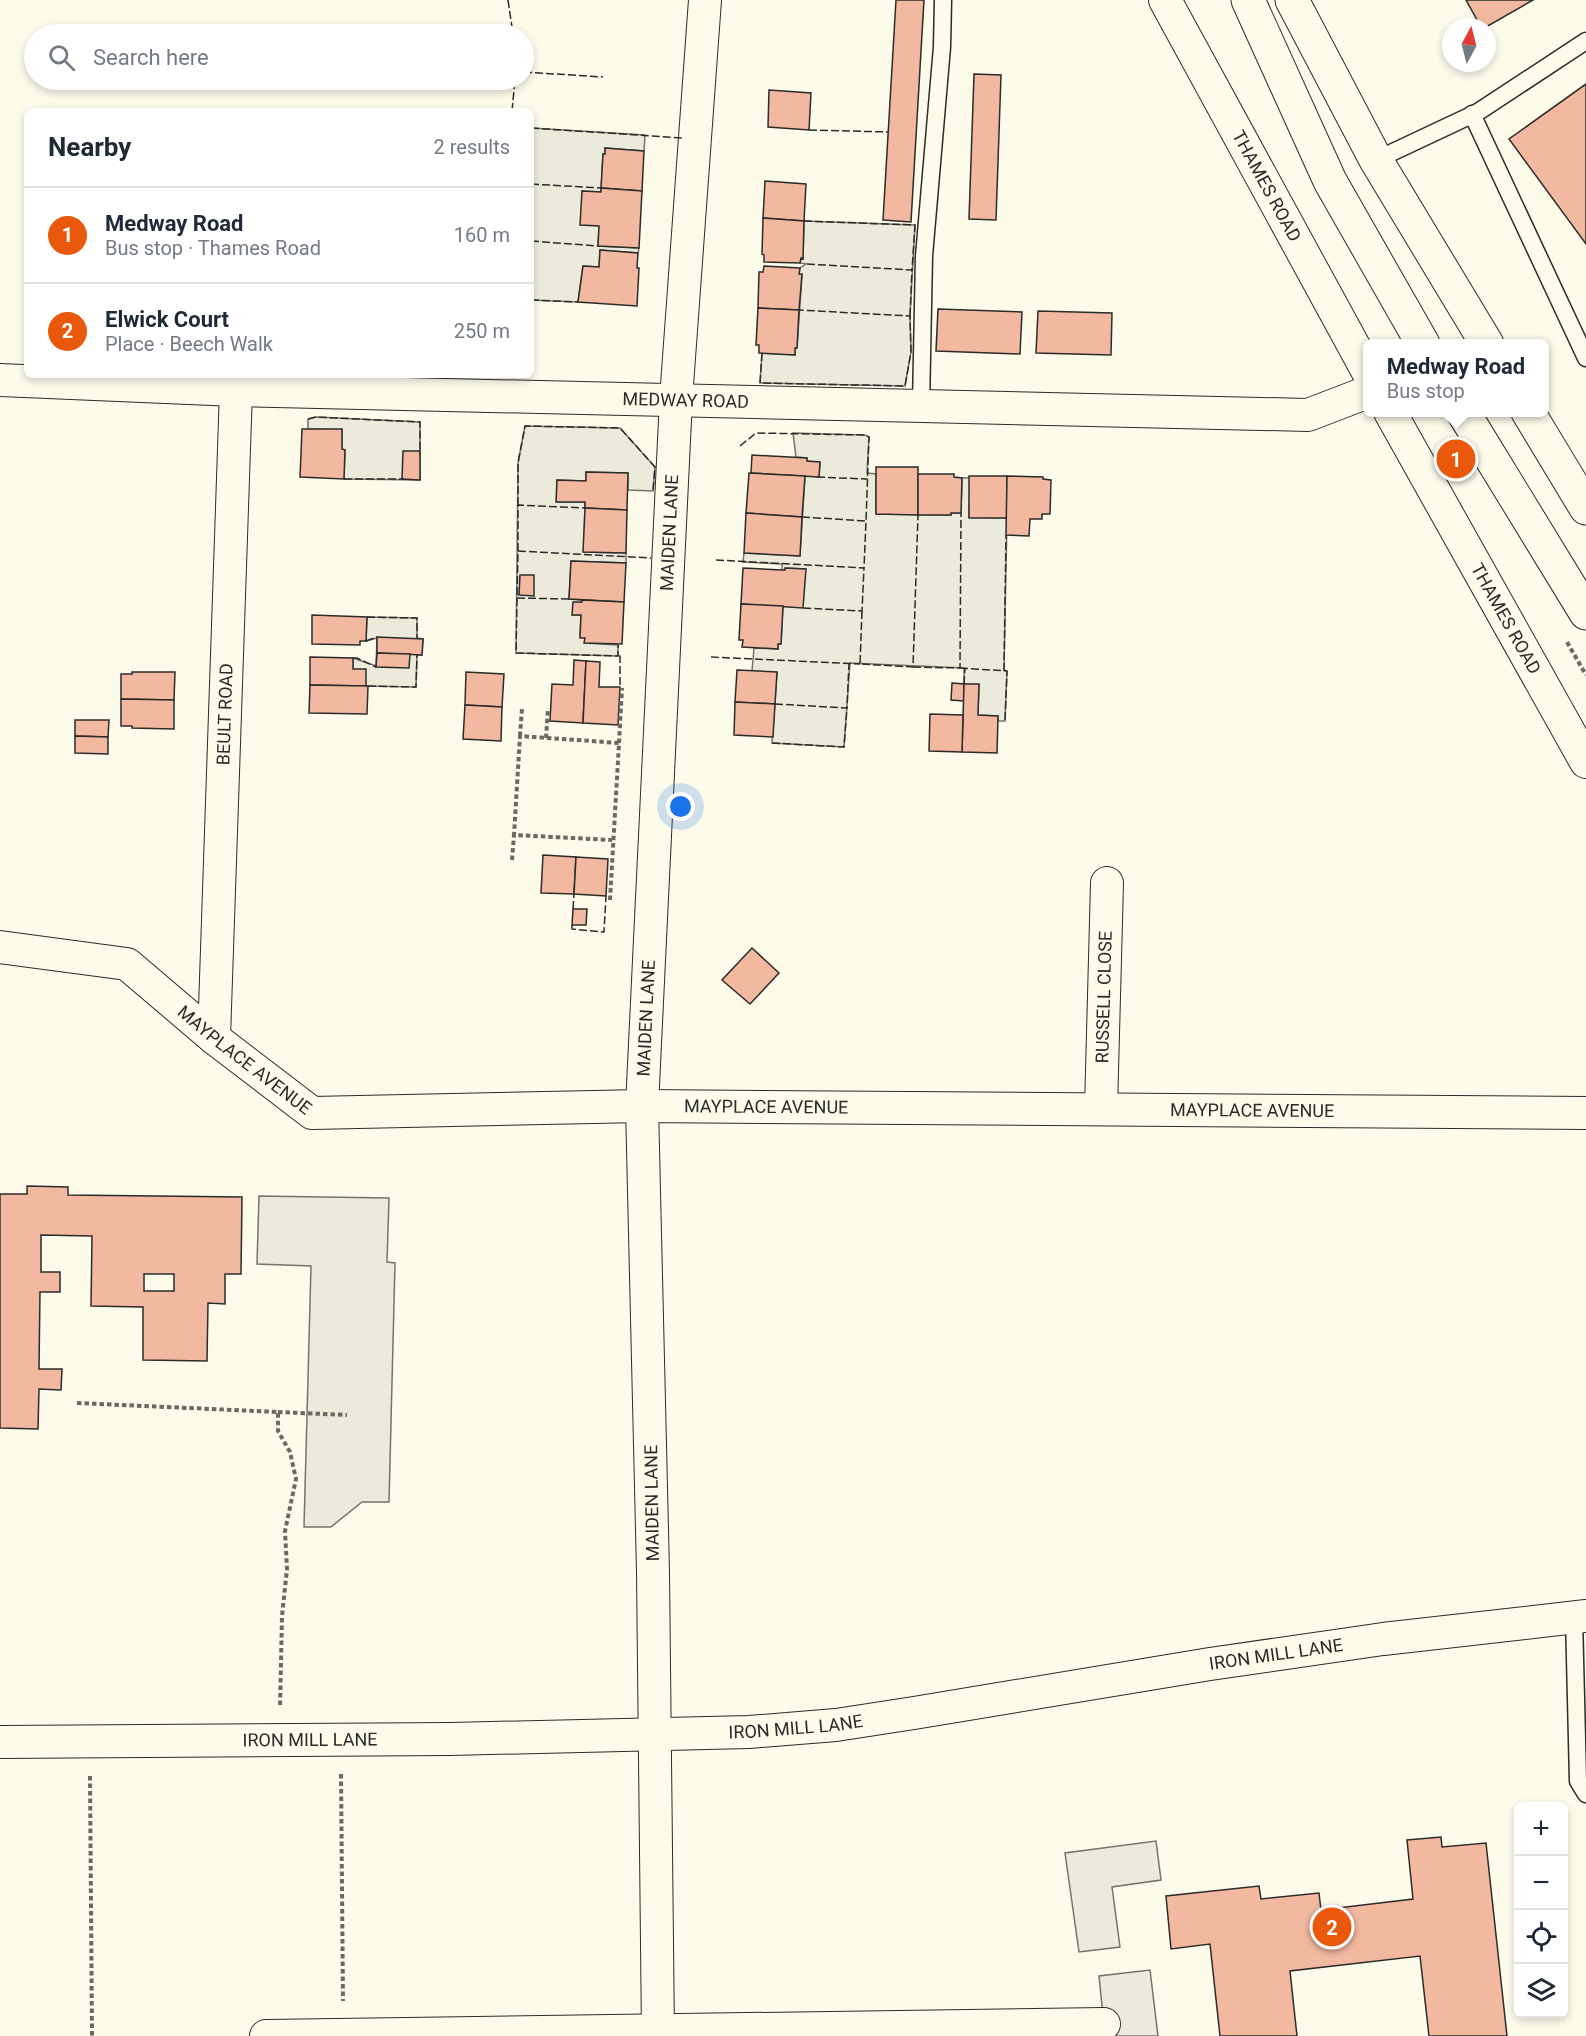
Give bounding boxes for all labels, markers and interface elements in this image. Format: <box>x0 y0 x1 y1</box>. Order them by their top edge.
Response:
north arrow <box>1442 18 1496 72</box>
search box <box>24 24 534 90</box>
icon: search <box>45 41 78 74</box>
text: Search here <box>93 45 209 70</box>
street label: THAMES ROAD <box>1228 127 1306 245</box>
text: Nearby <box>48 132 131 162</box>
text: 2 results <box>434 135 510 159</box>
text: Medway Road <box>105 211 244 236</box>
text: 1 <box>62 223 73 247</box>
text: 160 m <box>454 223 510 247</box>
text: Bus stop · Thames Road <box>105 236 321 260</box>
text: Elwick Court <box>105 307 229 332</box>
text: 2 <box>62 319 73 343</box>
text: 250 m <box>454 319 510 343</box>
text: Place · Beech Walk <box>105 332 273 356</box>
popup <box>1363 339 1549 417</box>
text: Medway Road <box>1387 354 1525 379</box>
text: Bus stop <box>1387 379 1465 403</box>
street label: MEDWAY ROAD <box>622 388 749 412</box>
pin: 1 <box>1436 436 1476 482</box>
street label: MAIDEN LANE <box>656 474 682 592</box>
street label: THAMES ROAD <box>1467 560 1546 678</box>
street label: BEULT ROAD <box>212 663 237 766</box>
your location <box>666 792 695 821</box>
street label: RUSSELL CLOSE <box>1091 931 1116 1063</box>
street label: MAIDEN LANE <box>632 960 659 1077</box>
street label: MAYPLACE AVENUE <box>174 1001 316 1119</box>
street label: MAYPLACE AVENUE <box>684 1095 848 1118</box>
street label: MAYPLACE AVENUE <box>1170 1099 1334 1121</box>
street label: MAIDEN LANE <box>640 1445 663 1561</box>
street label: IRON MILL LANE <box>1208 1634 1344 1674</box>
street label: IRON MILL LANE <box>728 1710 864 1742</box>
street label: IRON MILL LANE <box>242 1728 378 1750</box>
map controls <box>1514 1802 1568 2018</box>
button: + <box>1514 1802 1568 1856</box>
button: − <box>1514 1856 1568 1910</box>
pin: 2 <box>1312 1904 1352 1950</box>
button: locate <box>1514 1910 1568 1964</box>
button: layers <box>1514 1964 1568 2018</box>

